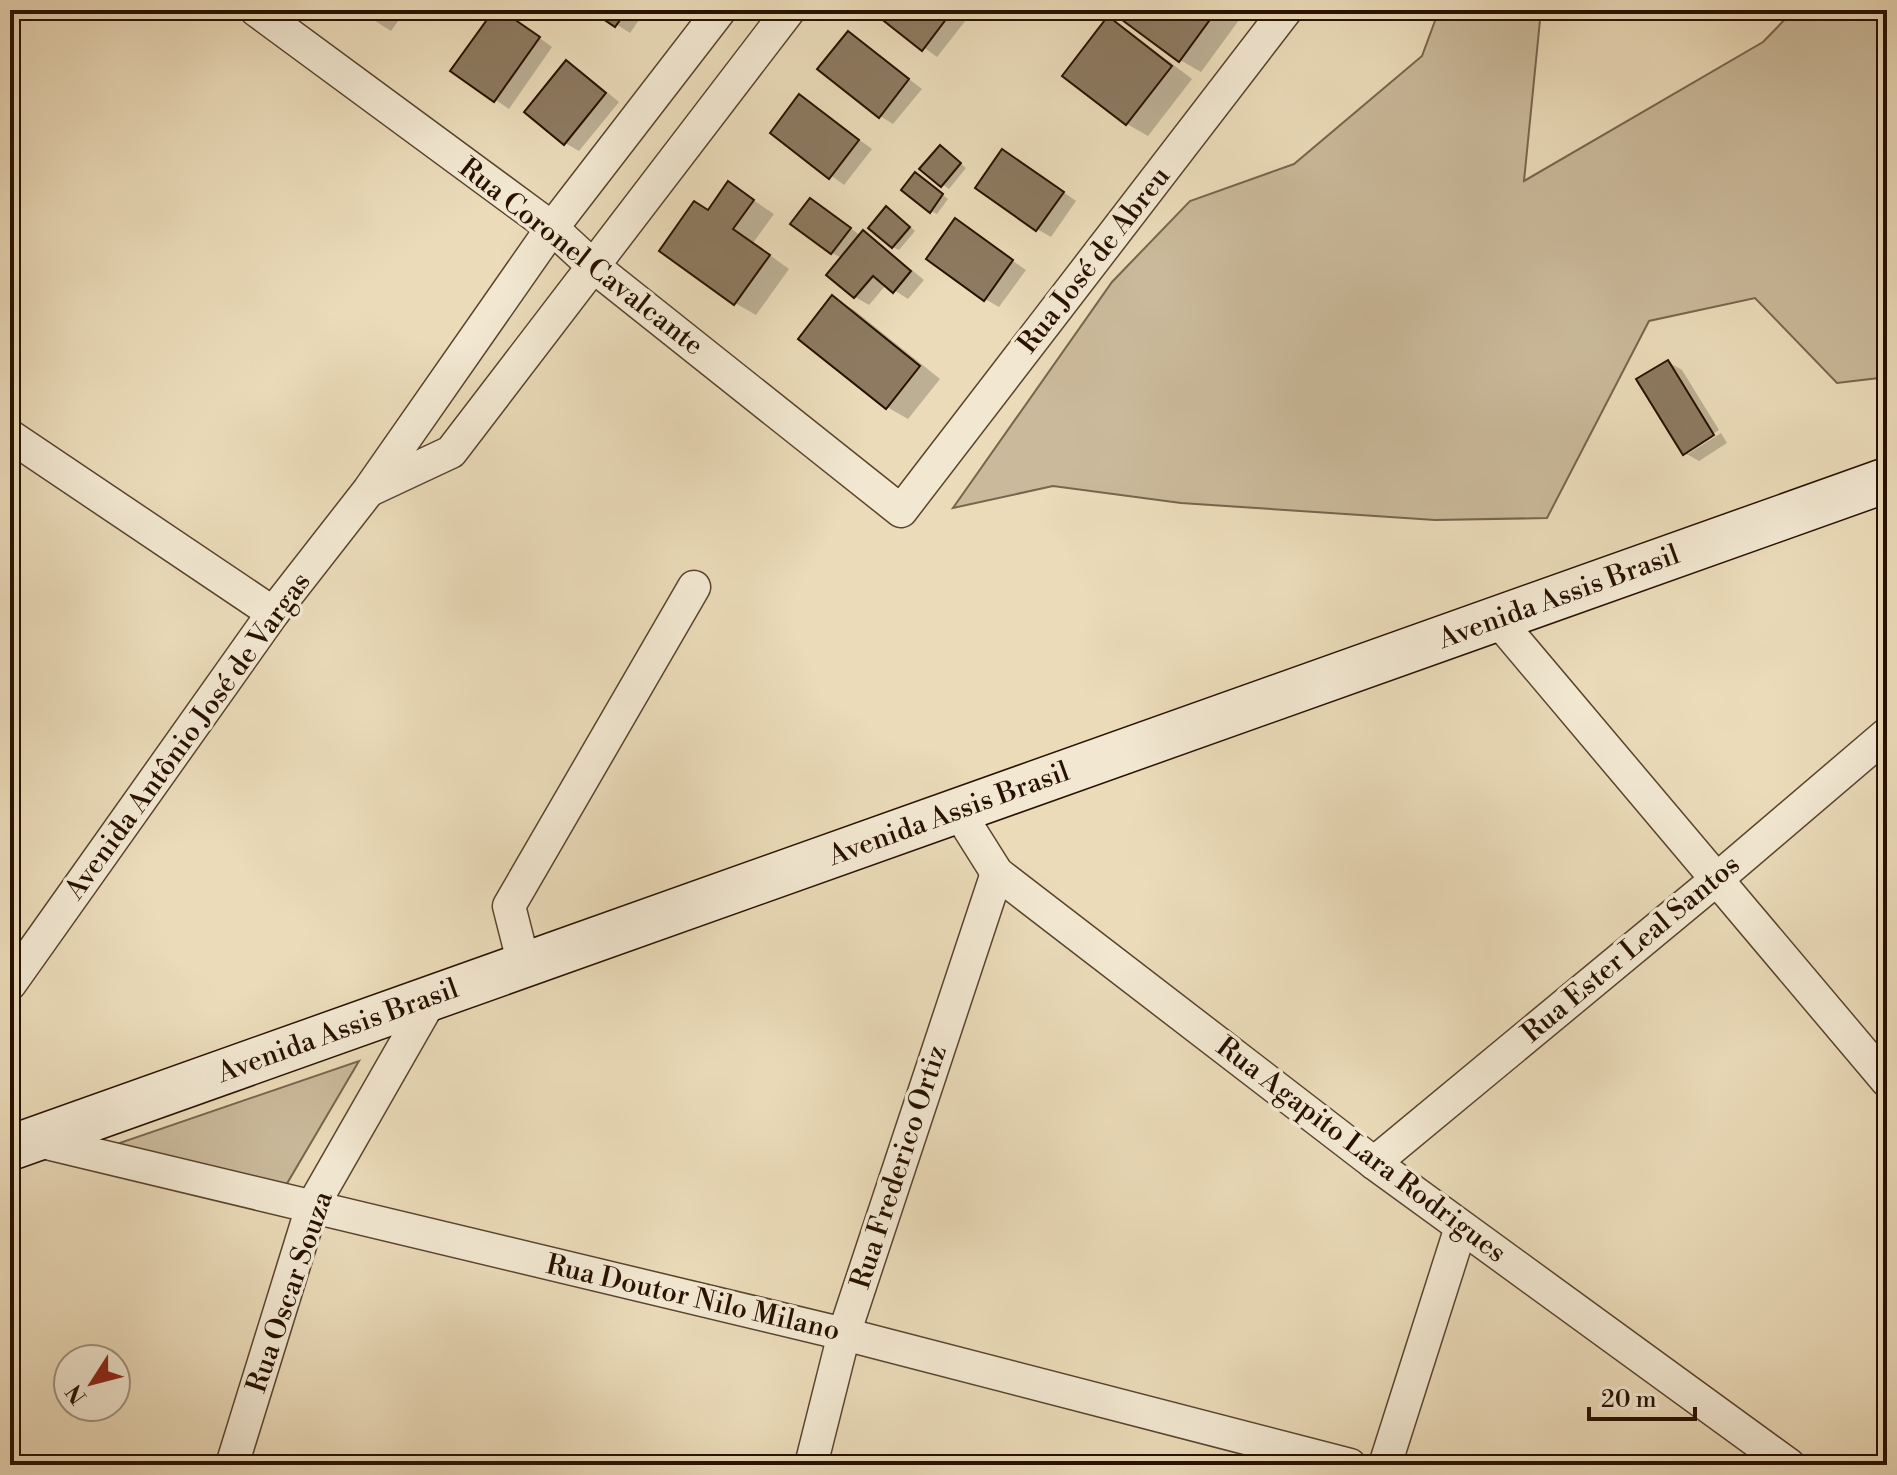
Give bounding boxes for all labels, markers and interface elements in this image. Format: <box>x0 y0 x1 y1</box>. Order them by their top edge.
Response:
street label: Rua Coronel Cavalcante <box>452 151 710 363</box>
street label: Rua José de Abreu <box>1010 160 1178 360</box>
street label: Avenida Assis Brasil <box>1433 537 1684 657</box>
street label: Avenida Antônio José de Vargas <box>57 565 319 907</box>
street label: Avenida Assis Brasil <box>823 754 1074 874</box>
street label: Rua Ester Leal Santos <box>1515 847 1747 1051</box>
street label: Avenida Assis Brasil <box>212 971 463 1091</box>
street label: Rua Agapito Lara Rodrigues <box>1209 1029 1513 1271</box>
street label: Rua Frederico Ortiz <box>843 1041 955 1293</box>
street label: Rua Oscar Souza <box>239 1186 341 1397</box>
street label: Rua Doutor Nilo Milano <box>543 1247 843 1349</box>
north arrow <box>52 1343 132 1423</box>
scale bar <box>1589 1371 1695 1421</box>
text: N <box>61 1378 93 1409</box>
text: 20 m <box>1601 1385 1657 1415</box>

